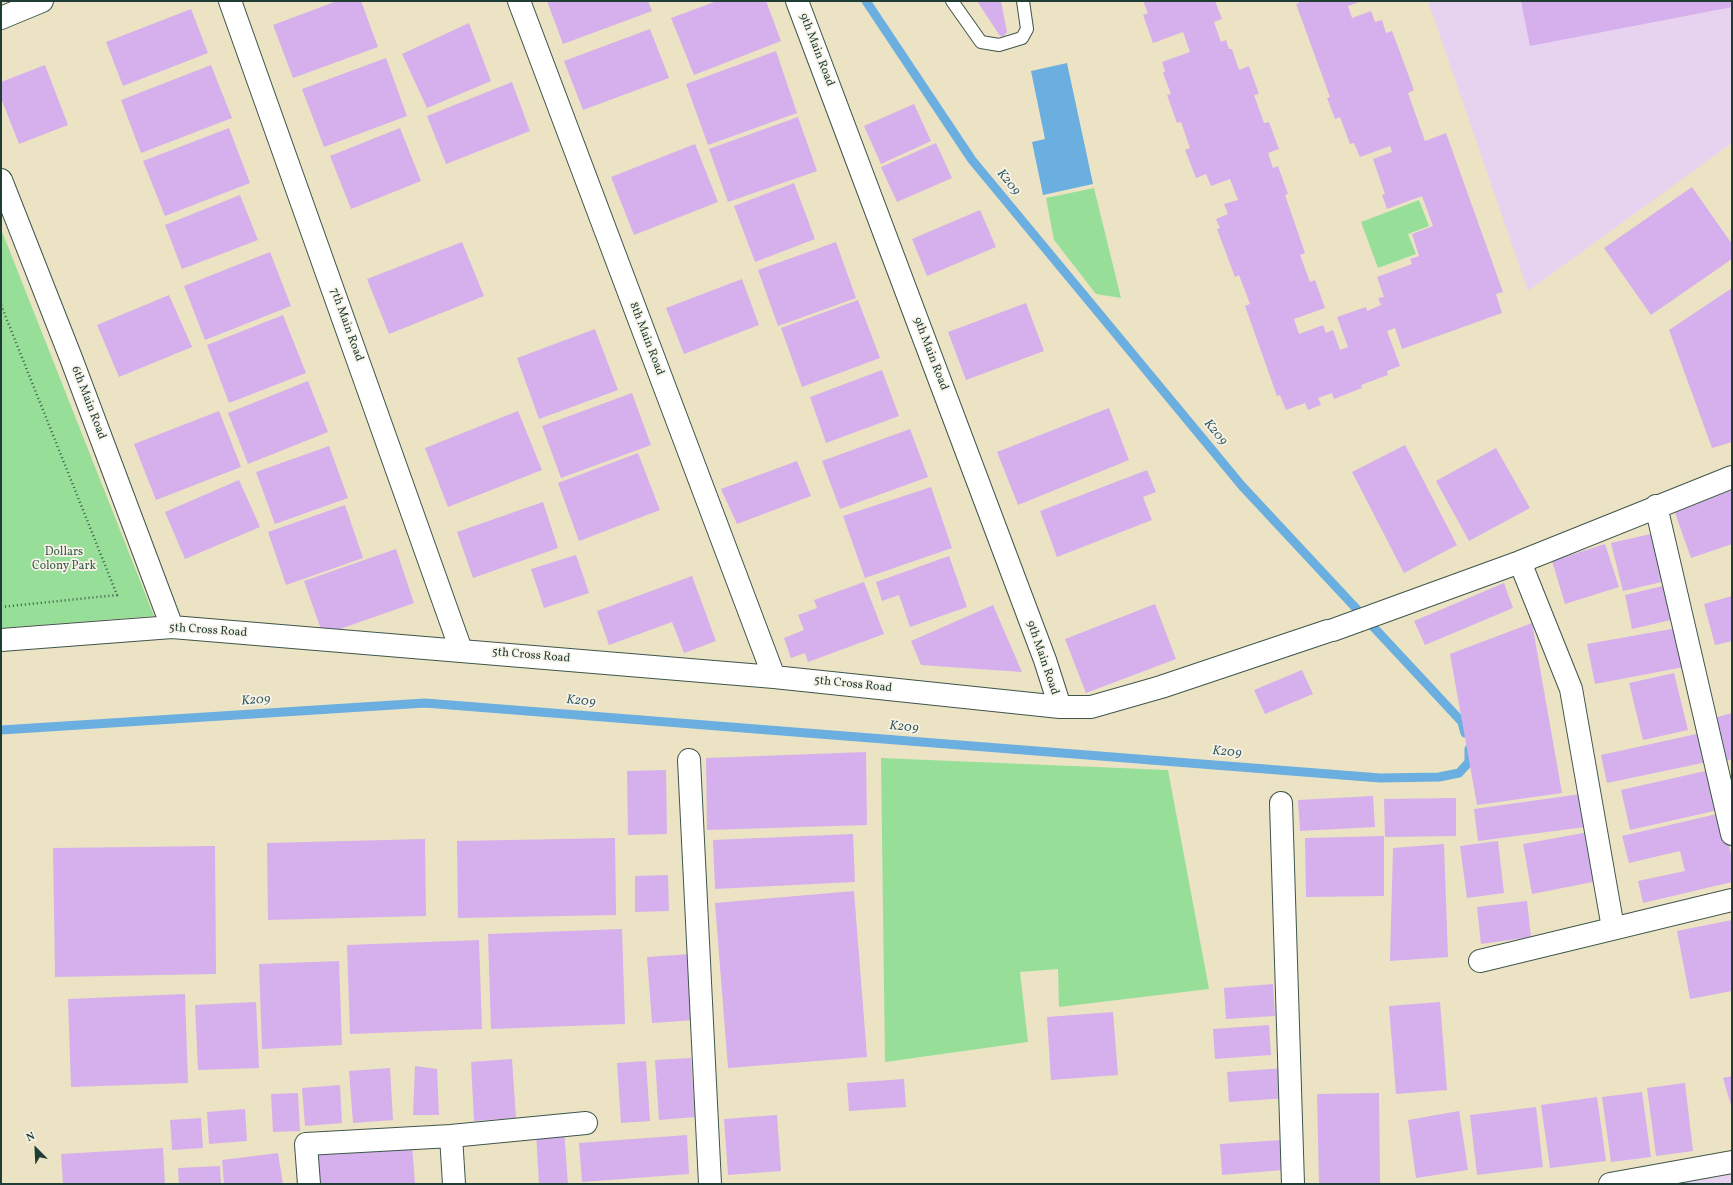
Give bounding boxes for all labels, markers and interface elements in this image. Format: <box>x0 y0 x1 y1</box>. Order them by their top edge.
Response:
street label: 9th Main Road <box>795 11 837 89</box>
water label: K209 <box>993 167 1023 199</box>
street label: 7th Main Road <box>326 286 366 364</box>
street label: 8th Main Road <box>625 300 667 378</box>
street label: 9th Main Road <box>909 315 951 393</box>
street label: 6th Main Road <box>67 364 109 442</box>
water label: K209 <box>1200 417 1230 449</box>
park label: Dollars Colony Park <box>32 546 96 574</box>
street label: 9th Main Road <box>1023 619 1061 697</box>
street label: 5th Cross Road <box>168 621 248 641</box>
street label: 5th Cross Road <box>491 645 571 667</box>
street label: 5th Cross Road <box>813 674 893 696</box>
water label: K209 <box>241 692 271 710</box>
water label: K209 <box>566 693 596 711</box>
water label: K209 <box>889 719 919 737</box>
water label: K209 <box>1212 744 1242 762</box>
north arrow <box>16 1129 56 1169</box>
text: N <box>24 1129 38 1146</box>

